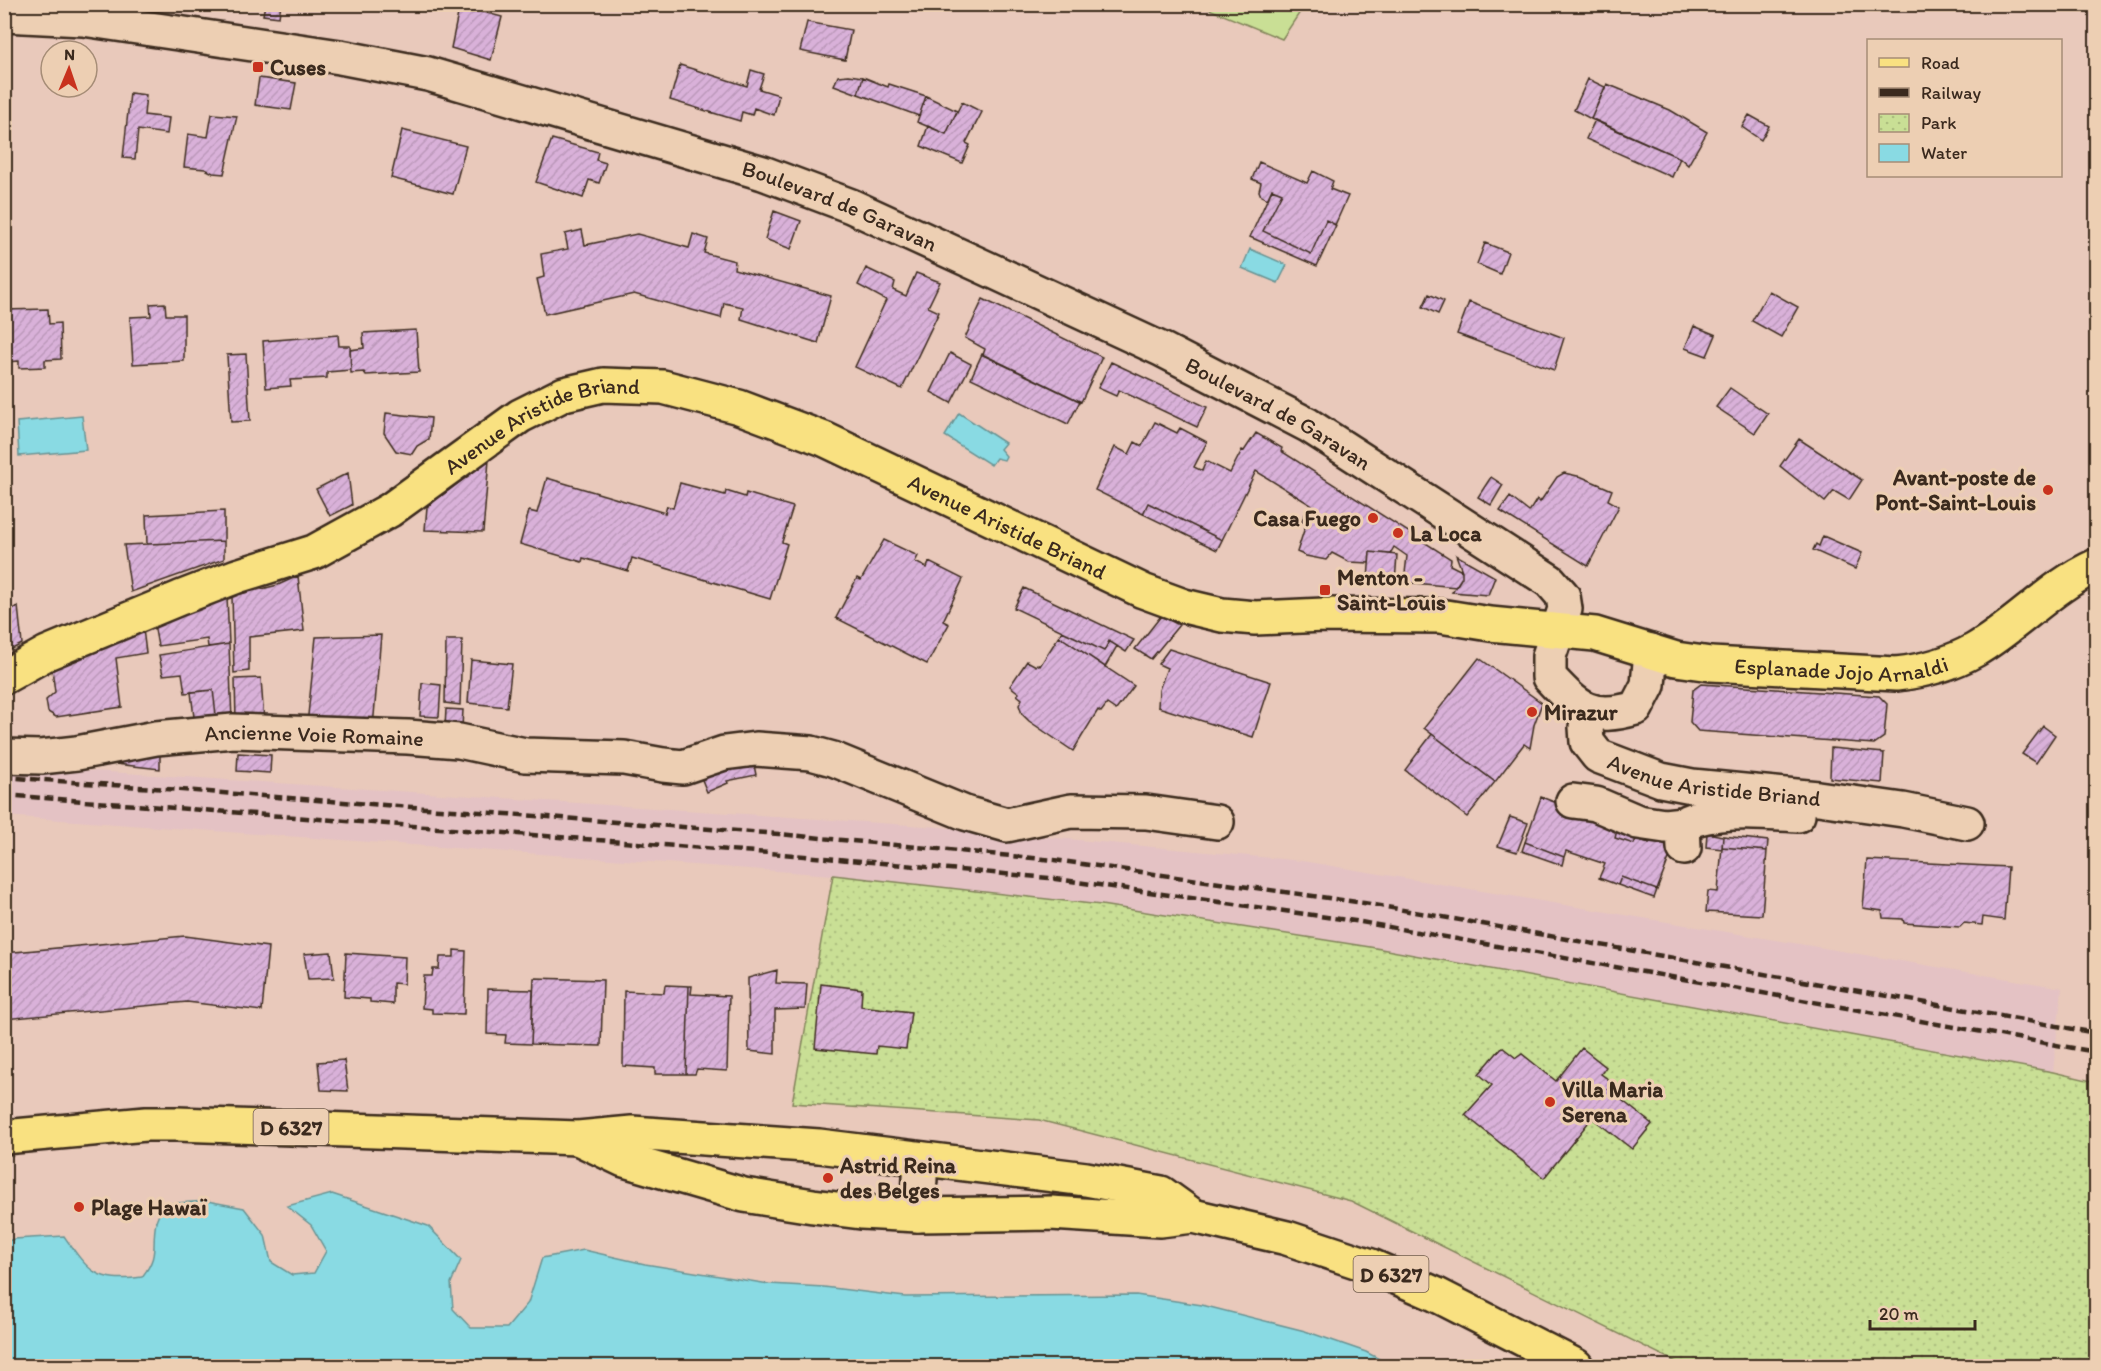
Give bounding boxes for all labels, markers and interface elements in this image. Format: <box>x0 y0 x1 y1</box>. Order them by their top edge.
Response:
north arrow <box>39 39 99 99</box>
legend <box>1867 39 2062 177</box>
text: N <box>64 45 75 64</box>
text: Road <box>1921 52 1960 74</box>
place label: Cuses <box>270 54 326 81</box>
marker: Cuses <box>251 60 265 74</box>
text: Railway <box>1921 82 1982 104</box>
text: Park <box>1921 112 1956 134</box>
text: Water <box>1921 142 1967 164</box>
street label: Boulevard de Garavan <box>739 154 942 257</box>
street label: Boulevard de Garavan <box>1181 351 1377 476</box>
street label: Avenue Aristide Briand <box>439 371 640 480</box>
place label: Avant-poste de Pont-Saint-Louis <box>1875 464 2036 516</box>
street label: Avenue Aristide Briand <box>904 468 1111 585</box>
marker: Avant-poste de Pont-Saint-Louis <box>2041 483 2055 497</box>
place label: Casa Fuego <box>1253 505 1361 532</box>
marker: Casa Fuego <box>1366 511 1380 525</box>
place label: La Loca <box>1410 520 1482 547</box>
marker: La Loca <box>1391 526 1405 540</box>
place label: Menton - Saint-Louis <box>1337 564 1446 616</box>
marker: Menton - Saint-Louis <box>1318 583 1332 597</box>
street label: Esplanade Jojo Arnaldi <box>1734 650 1952 688</box>
place label: Mirazur <box>1544 699 1619 726</box>
marker: Mirazur <box>1525 705 1539 719</box>
street label: Ancienne Voie Romaine <box>203 717 425 752</box>
street label: Avenue Aristide Briand <box>1604 748 1822 812</box>
place label: Villa Maria Serena <box>1562 1076 1663 1128</box>
marker: Villa Maria Serena <box>1543 1095 1557 1109</box>
road number: D 6327 <box>254 1109 328 1145</box>
place label: Astrid Reina des Belges <box>839 1152 957 1204</box>
marker: Astrid Reina des Belges <box>821 1171 835 1185</box>
place label: Plage Hawaï <box>91 1194 208 1221</box>
marker: Plage Hawaï <box>72 1200 86 1214</box>
road number: D 6327 <box>1354 1256 1428 1292</box>
scale bar <box>1870 1293 1975 1331</box>
text: 20 m <box>1879 1303 1919 1325</box>

